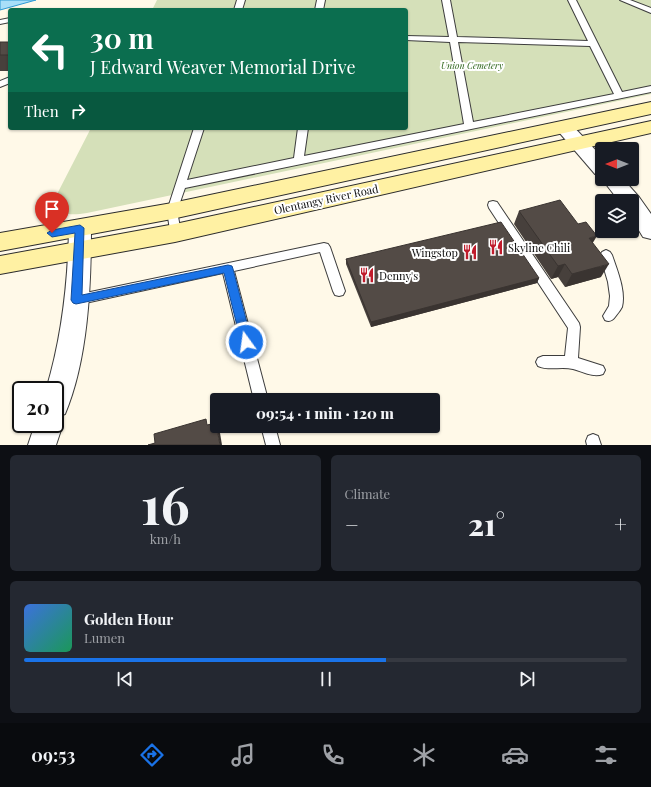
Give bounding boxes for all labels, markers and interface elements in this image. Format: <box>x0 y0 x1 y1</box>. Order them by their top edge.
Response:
text: 30 m <box>90 19 154 56</box>
icon: left <box>24 24 76 76</box>
text: J Edward Weaver Memorial Drive <box>90 55 356 79</box>
park label: Union Cemetery <box>441 59 504 71</box>
icon: right <box>67 100 89 122</box>
text: Then <box>24 101 59 121</box>
north arrow <box>595 142 639 186</box>
map controls <box>595 142 639 238</box>
street label: Olentangy River Road <box>272 180 380 217</box>
pin <box>35 192 69 233</box>
button: layers <box>595 194 639 238</box>
icon: arrive <box>41 198 63 220</box>
restaurant icon: Skyline Chili <box>487 238 505 256</box>
place label: Skyline Chili <box>508 240 570 255</box>
restaurant icon: Wingstop <box>461 243 479 261</box>
place label: Wingstop <box>411 245 458 260</box>
restaurant icon: Denny's <box>358 266 376 284</box>
place label: Denny's <box>379 268 418 283</box>
position arrow <box>225 321 267 363</box>
speed limit sign: 20 <box>12 381 64 433</box>
text: 09:54 · 1 min · 120 m <box>256 403 394 423</box>
text: 16 <box>141 469 190 538</box>
text: Climate <box>345 485 390 502</box>
text: 21° <box>468 504 505 544</box>
text: − <box>345 509 359 539</box>
text: + <box>614 509 627 539</box>
text: km/h <box>150 530 181 547</box>
text: Golden Hour <box>84 609 173 629</box>
text: Lumen <box>84 629 125 646</box>
icon: previous <box>114 668 136 690</box>
icon: pause <box>315 668 337 690</box>
icon: next <box>516 668 538 690</box>
icon: directions <box>138 741 166 769</box>
icon: music <box>229 741 257 769</box>
icon: phone <box>319 741 347 769</box>
icon: climate <box>410 741 438 769</box>
icon: car <box>501 741 529 769</box>
icon: filters <box>592 741 620 769</box>
text: 09:53 <box>31 743 75 767</box>

